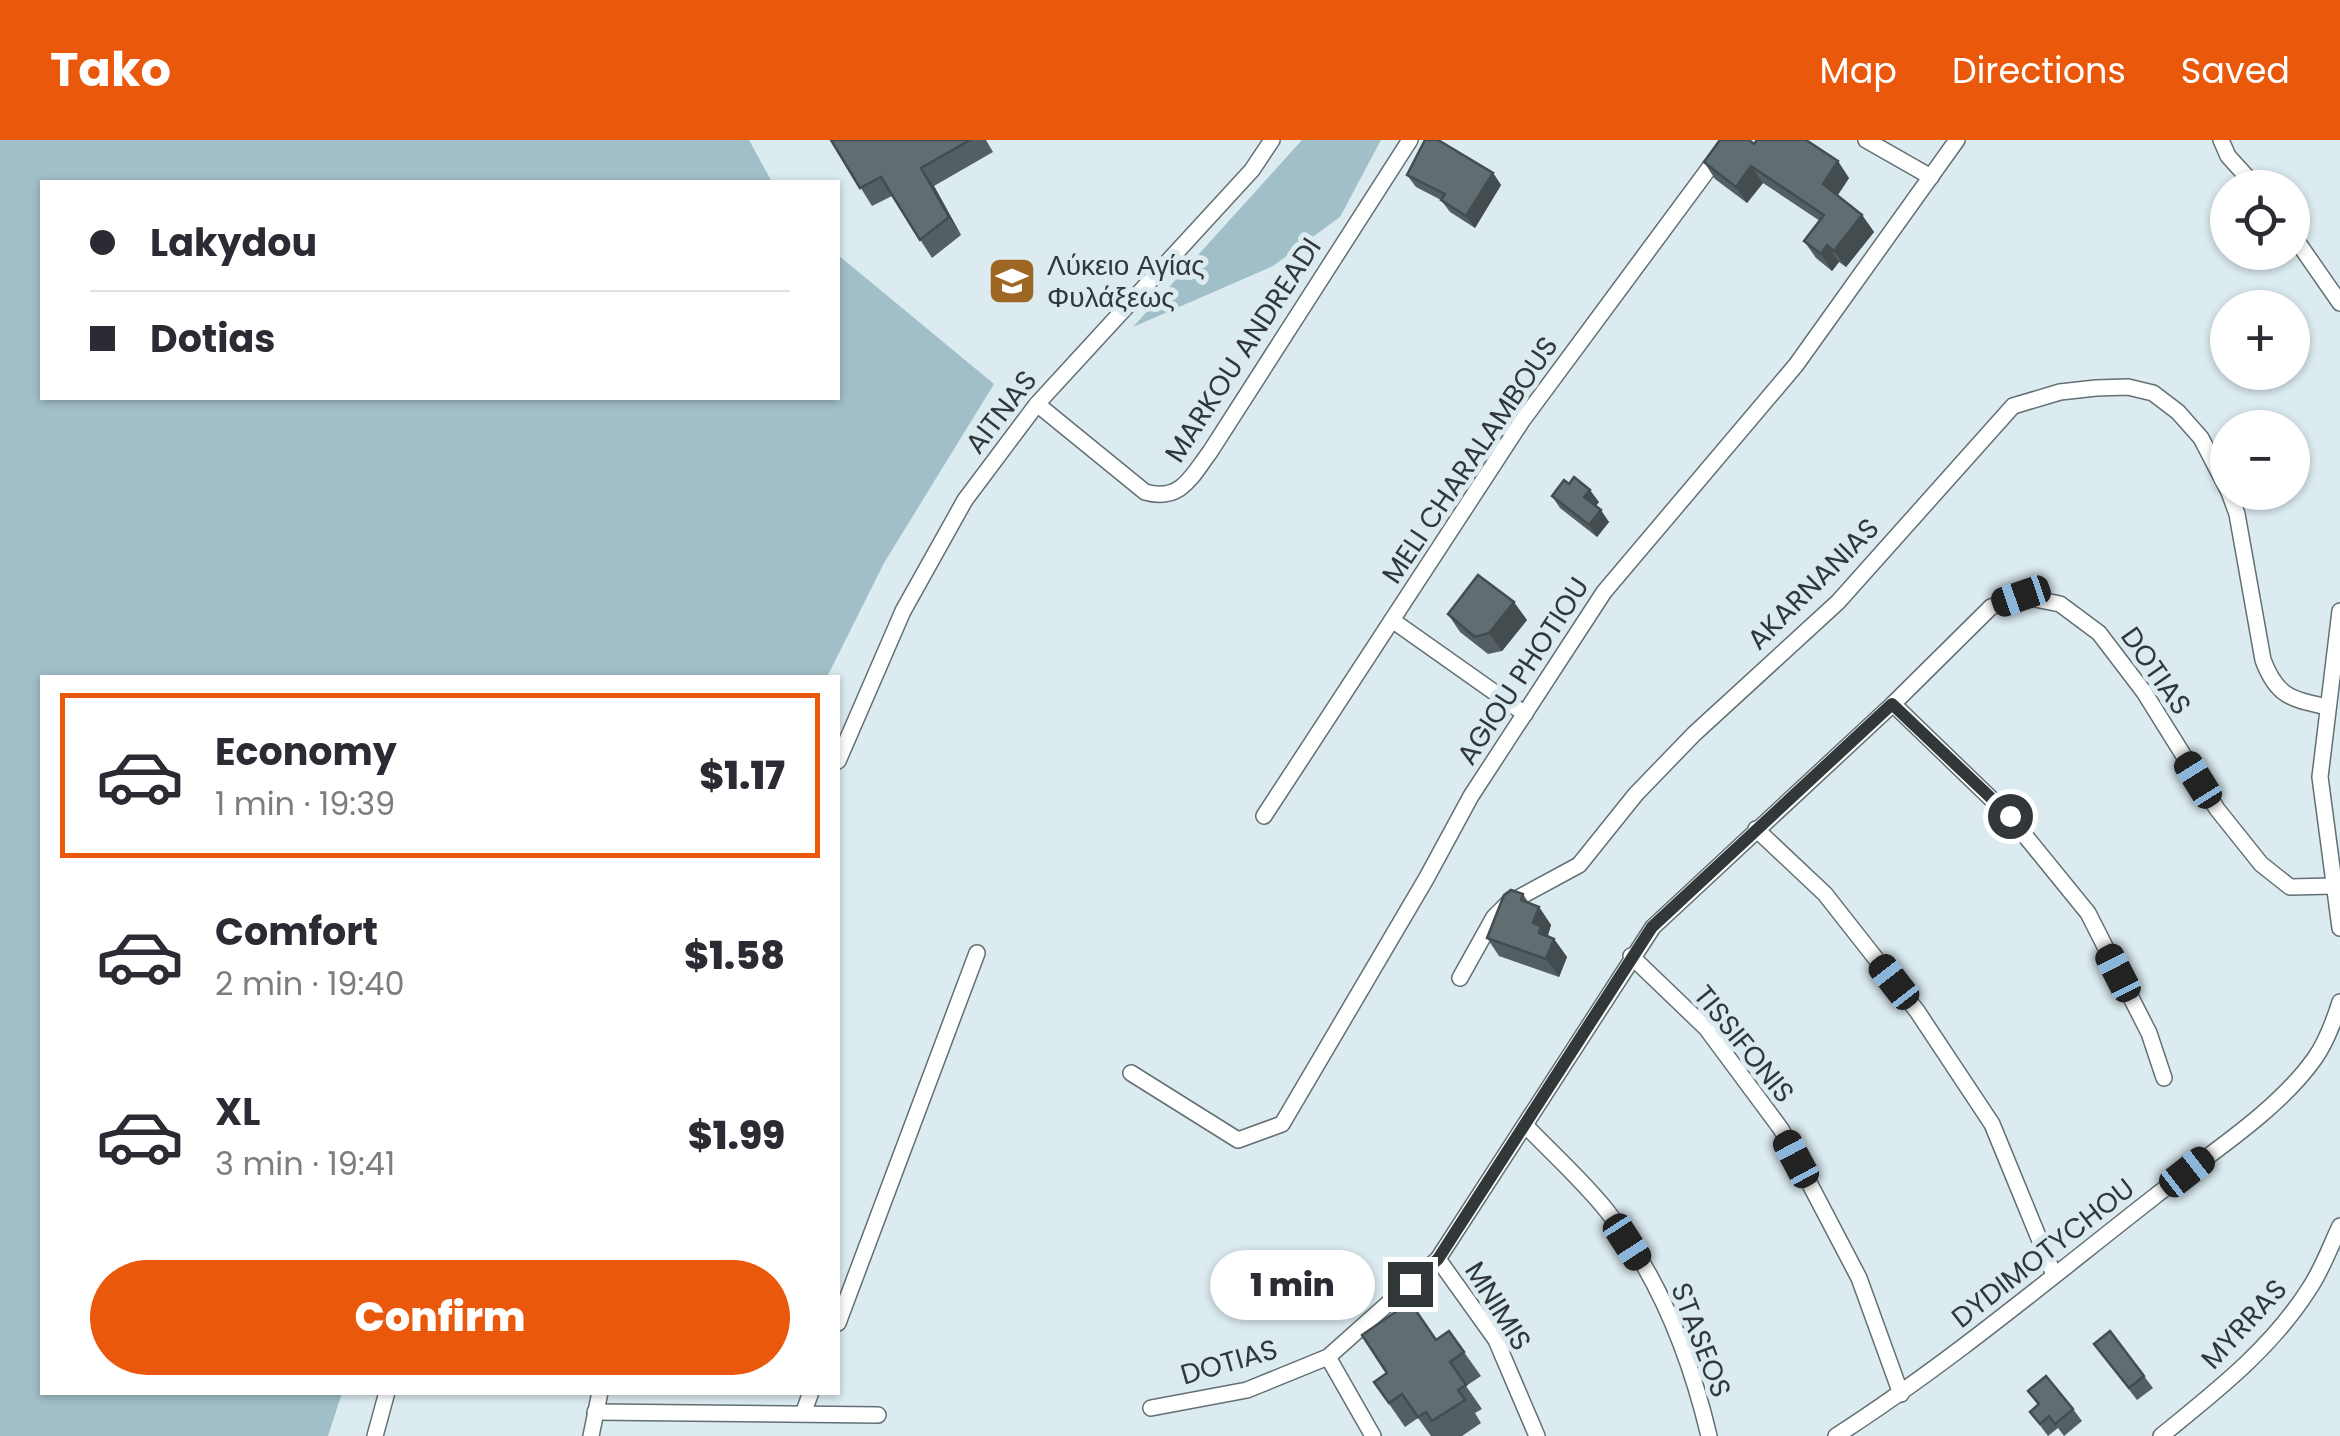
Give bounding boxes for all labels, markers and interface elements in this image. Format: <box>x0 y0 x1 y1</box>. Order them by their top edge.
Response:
text: Tako <box>50 36 171 103</box>
text: Map <box>1820 46 1897 95</box>
text: Directions <box>1952 46 2126 95</box>
text: Saved <box>2181 46 2290 95</box>
map controls <box>2210 170 2310 510</box>
button: locate <box>2210 170 2310 270</box>
text: Lakydou <box>150 216 317 269</box>
street label: MARKOU ANDREADI <box>1156 230 1330 470</box>
place label: Λύκειο Αγίας Φυλάξεως <box>1047 246 1205 317</box>
school or university icon: Λύκειο Αγίας Φυλάξεως <box>986 255 1038 307</box>
button: + <box>2210 290 2310 390</box>
text: Dotias <box>150 312 275 365</box>
street label: MELI CHARALAMBOUS <box>1373 329 1567 591</box>
street label: AITNAS <box>956 362 1046 462</box>
button: − <box>2210 410 2310 510</box>
street label: AKARNANIAS <box>1738 509 1888 659</box>
street label: AGIOU PHOTIOU <box>1448 570 1598 772</box>
car <box>1988 572 2054 620</box>
street label: DOTIAS <box>2112 619 2200 723</box>
text: Economy <box>215 725 397 778</box>
icon: car <box>95 731 185 821</box>
car <box>2169 747 2227 813</box>
text: $1.17 <box>699 749 785 802</box>
text: 1 min · 19:39 <box>215 781 395 826</box>
route start <box>1988 794 2033 839</box>
text: Comfort <box>215 905 378 958</box>
icon: car <box>95 911 185 1001</box>
text: $1.58 <box>684 929 785 982</box>
car <box>2091 939 2145 1007</box>
car <box>1864 949 1924 1015</box>
text: 2 min · 19:40 <box>215 961 405 1006</box>
street label: TISSIFONIS <box>1684 977 1804 1111</box>
text: XL <box>215 1085 260 1138</box>
icon: car <box>95 1091 185 1181</box>
text: $1.99 <box>688 1109 785 1162</box>
car <box>1769 1125 1823 1193</box>
text: 3 min · 19:41 <box>215 1141 395 1186</box>
car <box>2154 1142 2220 1202</box>
street label: DYDIMOTYCHOU <box>1943 1169 2143 1337</box>
car <box>1598 1209 1656 1275</box>
callout: 1 min <box>1210 1249 1375 1319</box>
street label: MNIMIS <box>1455 1254 1541 1358</box>
button: Confirm <box>90 1260 790 1375</box>
text: 1 min <box>1250 1262 1335 1307</box>
route end <box>1388 1262 1433 1307</box>
street label: MYRRAS <box>2192 1271 2296 1377</box>
street label: STASEOS <box>1661 1277 1741 1403</box>
street label: DOTIAS <box>1176 1330 1282 1394</box>

